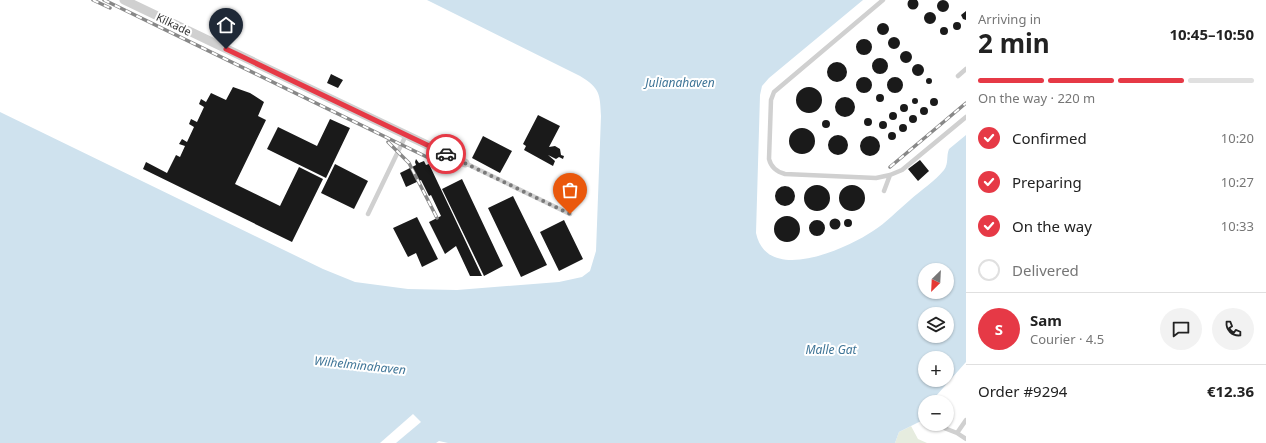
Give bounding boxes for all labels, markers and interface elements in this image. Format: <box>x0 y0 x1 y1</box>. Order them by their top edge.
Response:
pin <box>209 8 243 49</box>
street label: Kilkade <box>154 9 194 39</box>
text: Arriving in <box>978 10 1041 28</box>
icon: home <box>215 14 237 36</box>
text: 10:45–10:50 <box>1169 24 1254 44</box>
text: 2 min <box>978 25 1050 61</box>
water label: Julianahaven <box>643 74 715 91</box>
text: On the way · 220 m <box>978 89 1095 107</box>
icon: check <box>978 127 1000 149</box>
text: Confirmed <box>1012 128 1087 148</box>
text: 10:20 <box>1221 129 1254 147</box>
courier <box>426 134 466 174</box>
icon: car <box>435 143 457 165</box>
icon: check <box>978 171 1000 193</box>
text: Preparing <box>1012 172 1082 192</box>
pin <box>553 173 587 214</box>
text: 10:27 <box>1221 173 1254 191</box>
icon: bag <box>559 179 581 201</box>
icon: check <box>978 215 1000 237</box>
text: On the way <box>1012 216 1092 236</box>
text: 10:33 <box>1221 217 1254 235</box>
text: Delivered <box>1012 260 1079 280</box>
north arrow <box>918 263 954 299</box>
map controls <box>918 263 954 431</box>
button: layers <box>918 307 954 343</box>
button: chat <box>1160 308 1202 350</box>
button: phone <box>1212 308 1254 350</box>
text: Sam <box>1030 310 1062 330</box>
text: S <box>995 319 1003 339</box>
text: Courier · 4.5 <box>1030 330 1104 348</box>
water label: Malle Gat <box>805 341 858 358</box>
button: + <box>918 351 954 387</box>
water label: Wilhelminahaven <box>313 352 407 378</box>
text: Order #9294 <box>978 381 1067 401</box>
text: €12.36 <box>1207 381 1254 401</box>
button: − <box>918 395 954 431</box>

